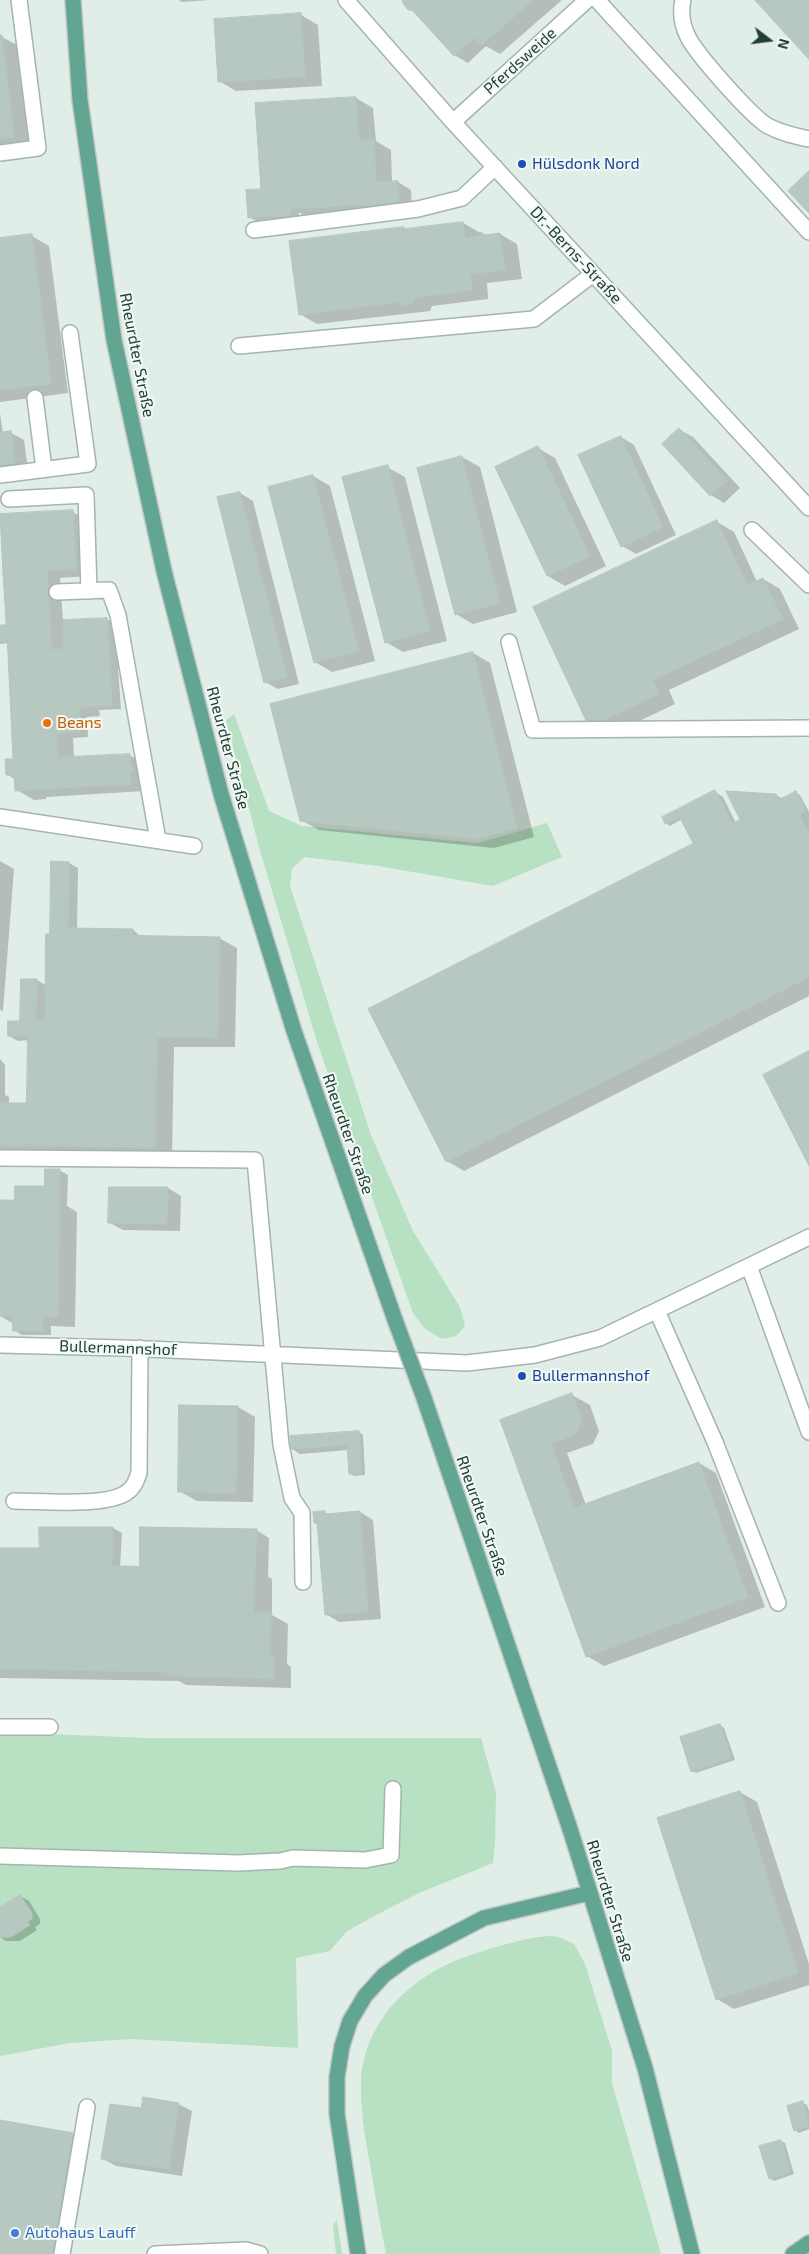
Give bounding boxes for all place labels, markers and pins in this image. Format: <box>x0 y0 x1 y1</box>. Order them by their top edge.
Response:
place label: Hülsdonk Nord <box>532 154 640 174</box>
marker: Hülsdonk Nord <box>516 158 528 170</box>
place label: Beans <box>57 713 102 733</box>
marker: Beans <box>41 717 53 729</box>
place label: Bullermannshof <box>532 1366 650 1386</box>
marker: Bullermannshof <box>516 1370 528 1382</box>
place label: Autohaus Lauff <box>25 2223 136 2243</box>
marker: Autohaus Lauff <box>9 2227 21 2239</box>

